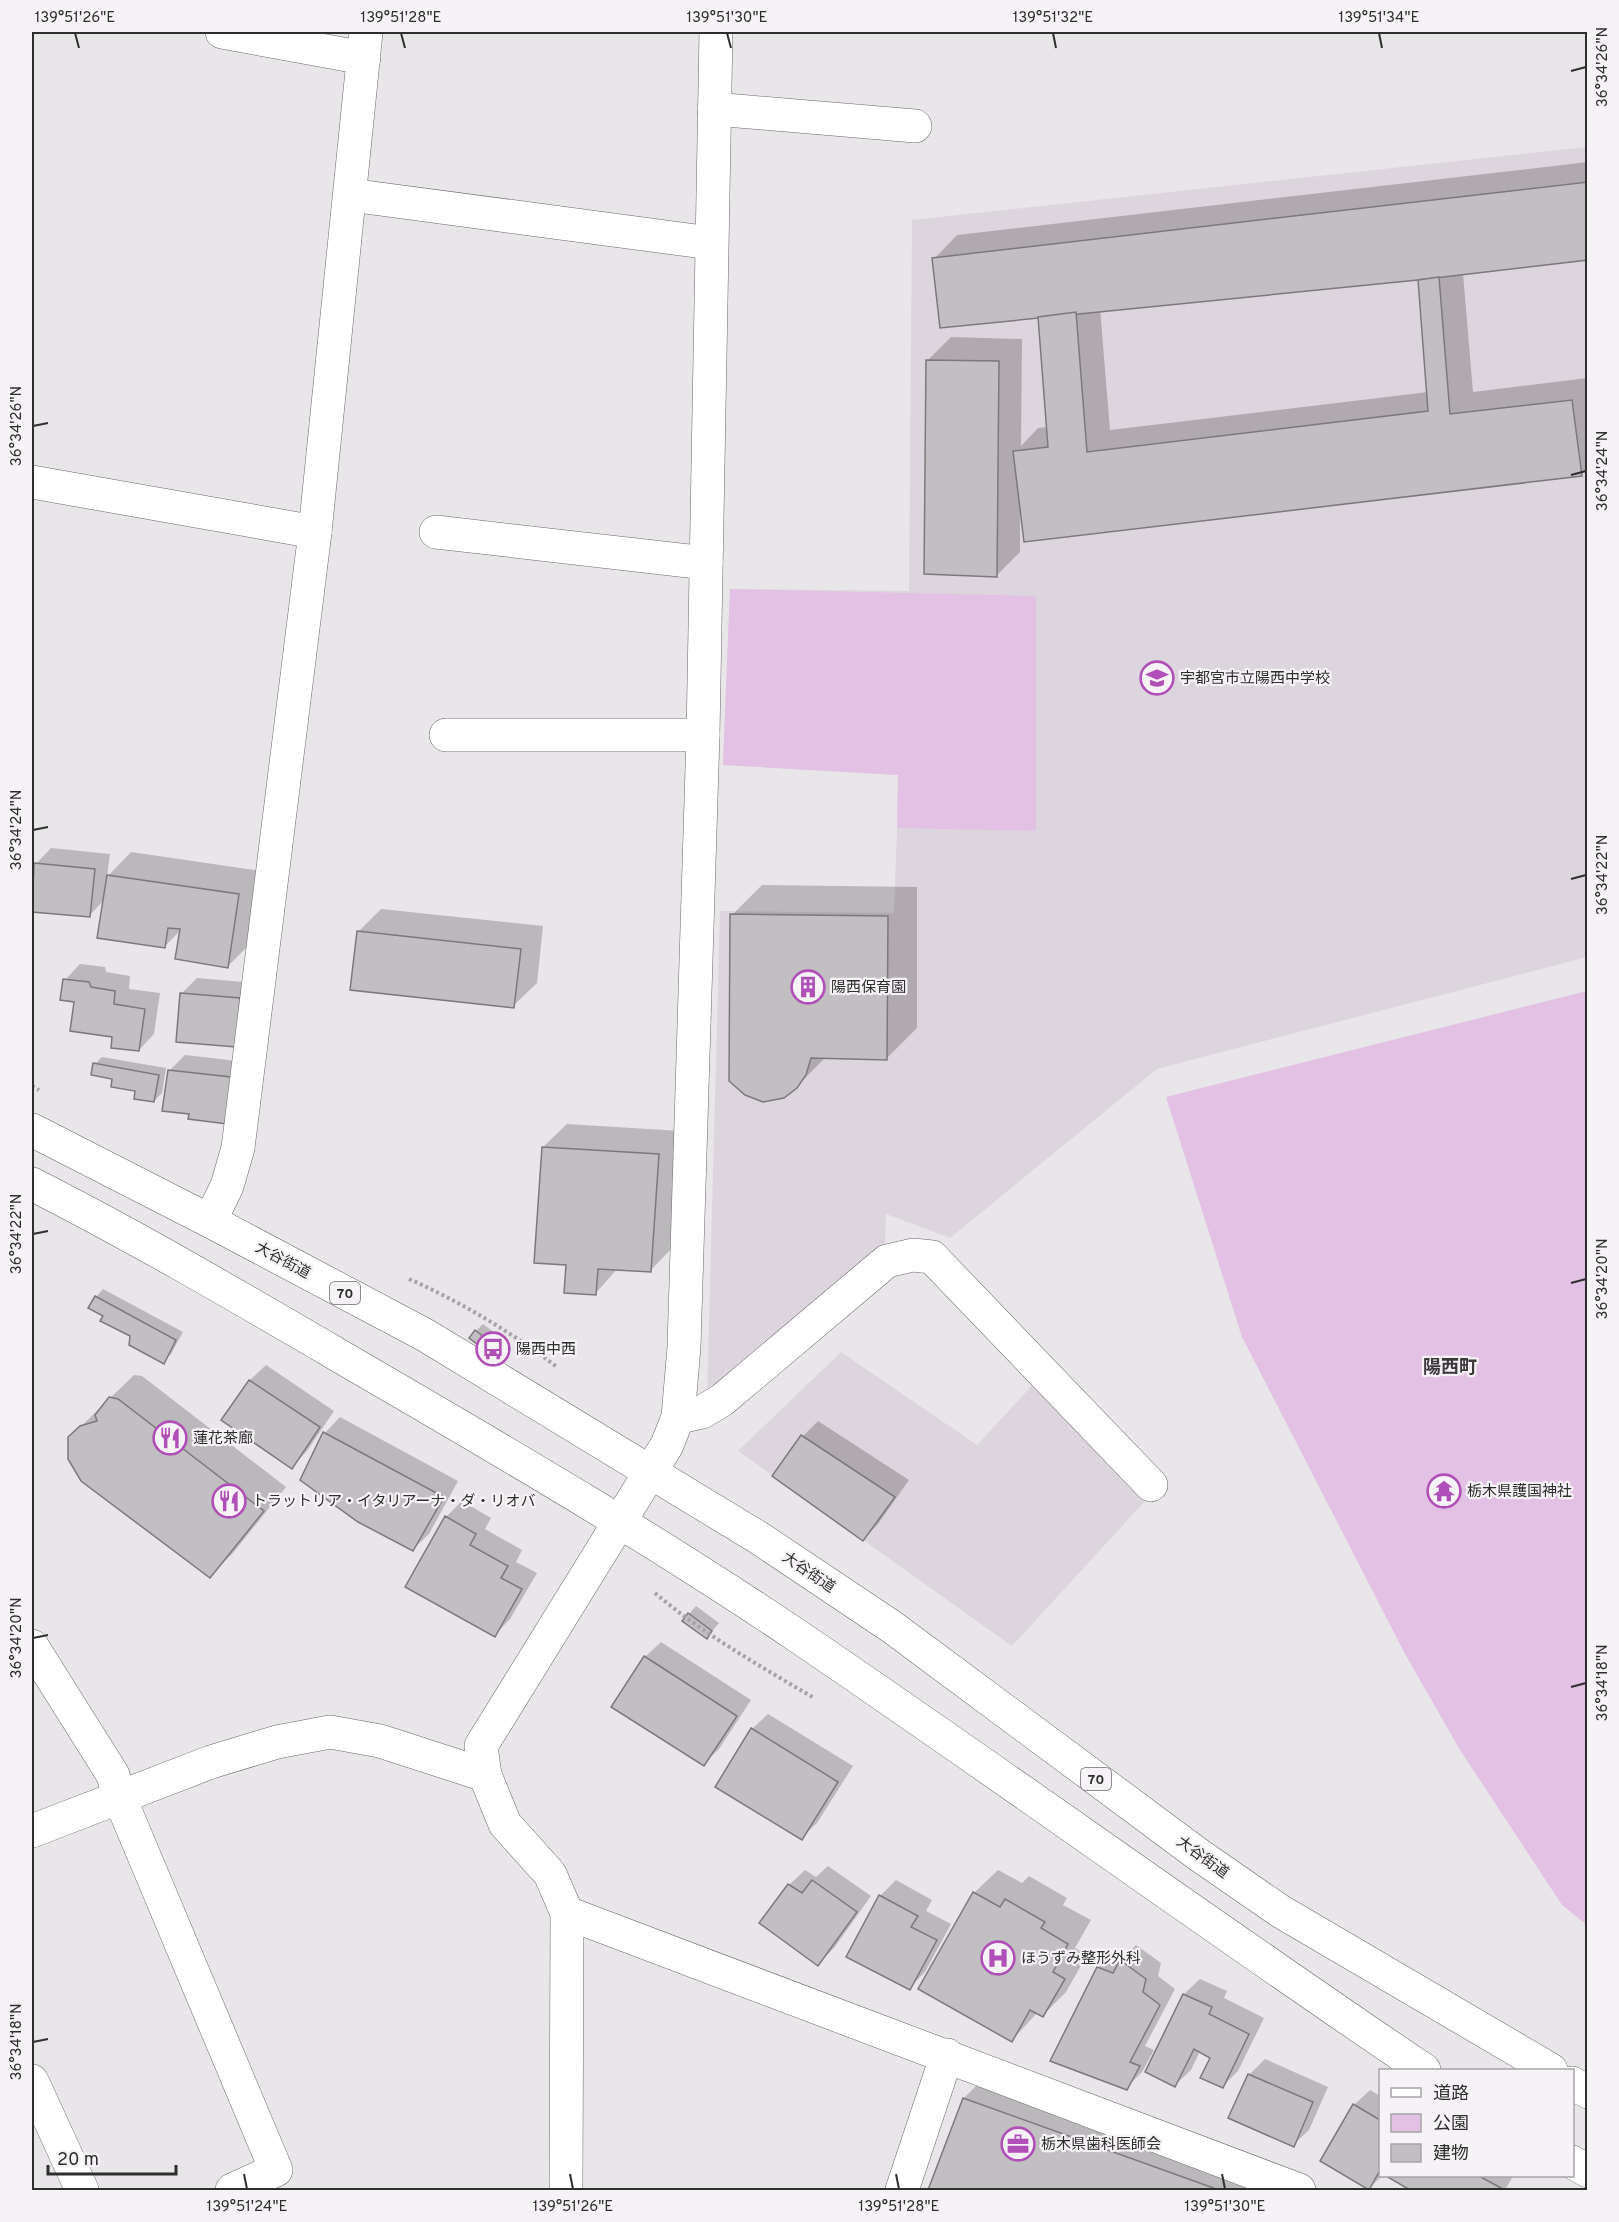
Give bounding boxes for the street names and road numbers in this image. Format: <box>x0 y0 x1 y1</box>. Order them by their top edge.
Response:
street label: 大谷街道 <box>251 1239 313 1284</box>
road number: 70 <box>330 1282 360 1304</box>
street label: 大谷街道 <box>778 1549 838 1598</box>
road number: 70 <box>1081 1768 1111 1790</box>
street label: 大谷街道 <box>1172 1833 1232 1884</box>

